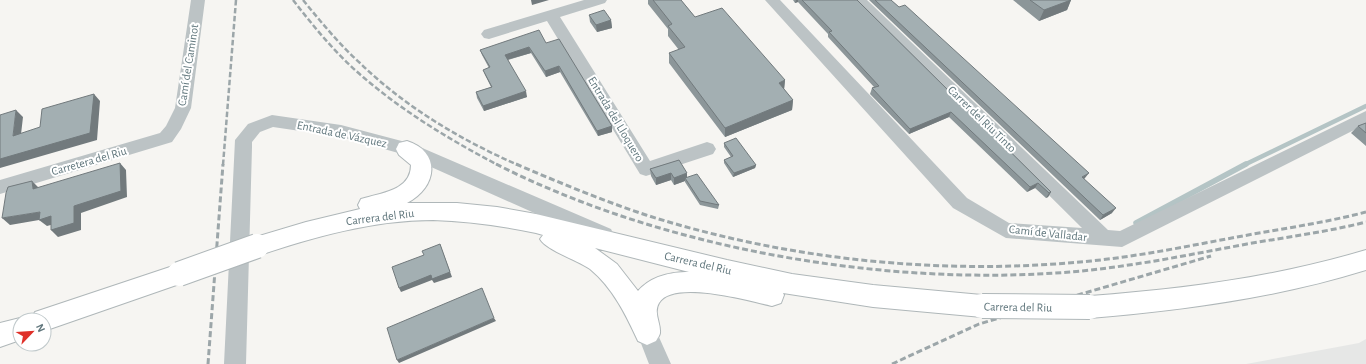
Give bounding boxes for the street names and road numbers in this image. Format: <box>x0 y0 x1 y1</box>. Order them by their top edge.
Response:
street label: Camí del Caminot <box>176 23 200 107</box>
street label: Entrada del Lloquero <box>586 74 646 164</box>
street label: Carrer del Riu Tinto <box>946 84 1018 155</box>
street label: Entrada de Vázquez <box>296 119 388 149</box>
street label: Carretera del Riu <box>50 145 128 177</box>
street label: Carrera del Riu <box>345 207 415 227</box>
street label: Camí de Valladar <box>1008 223 1088 243</box>
street label: Carrera del Riu <box>663 249 733 277</box>
street label: Carrera del Riu <box>984 300 1052 314</box>

